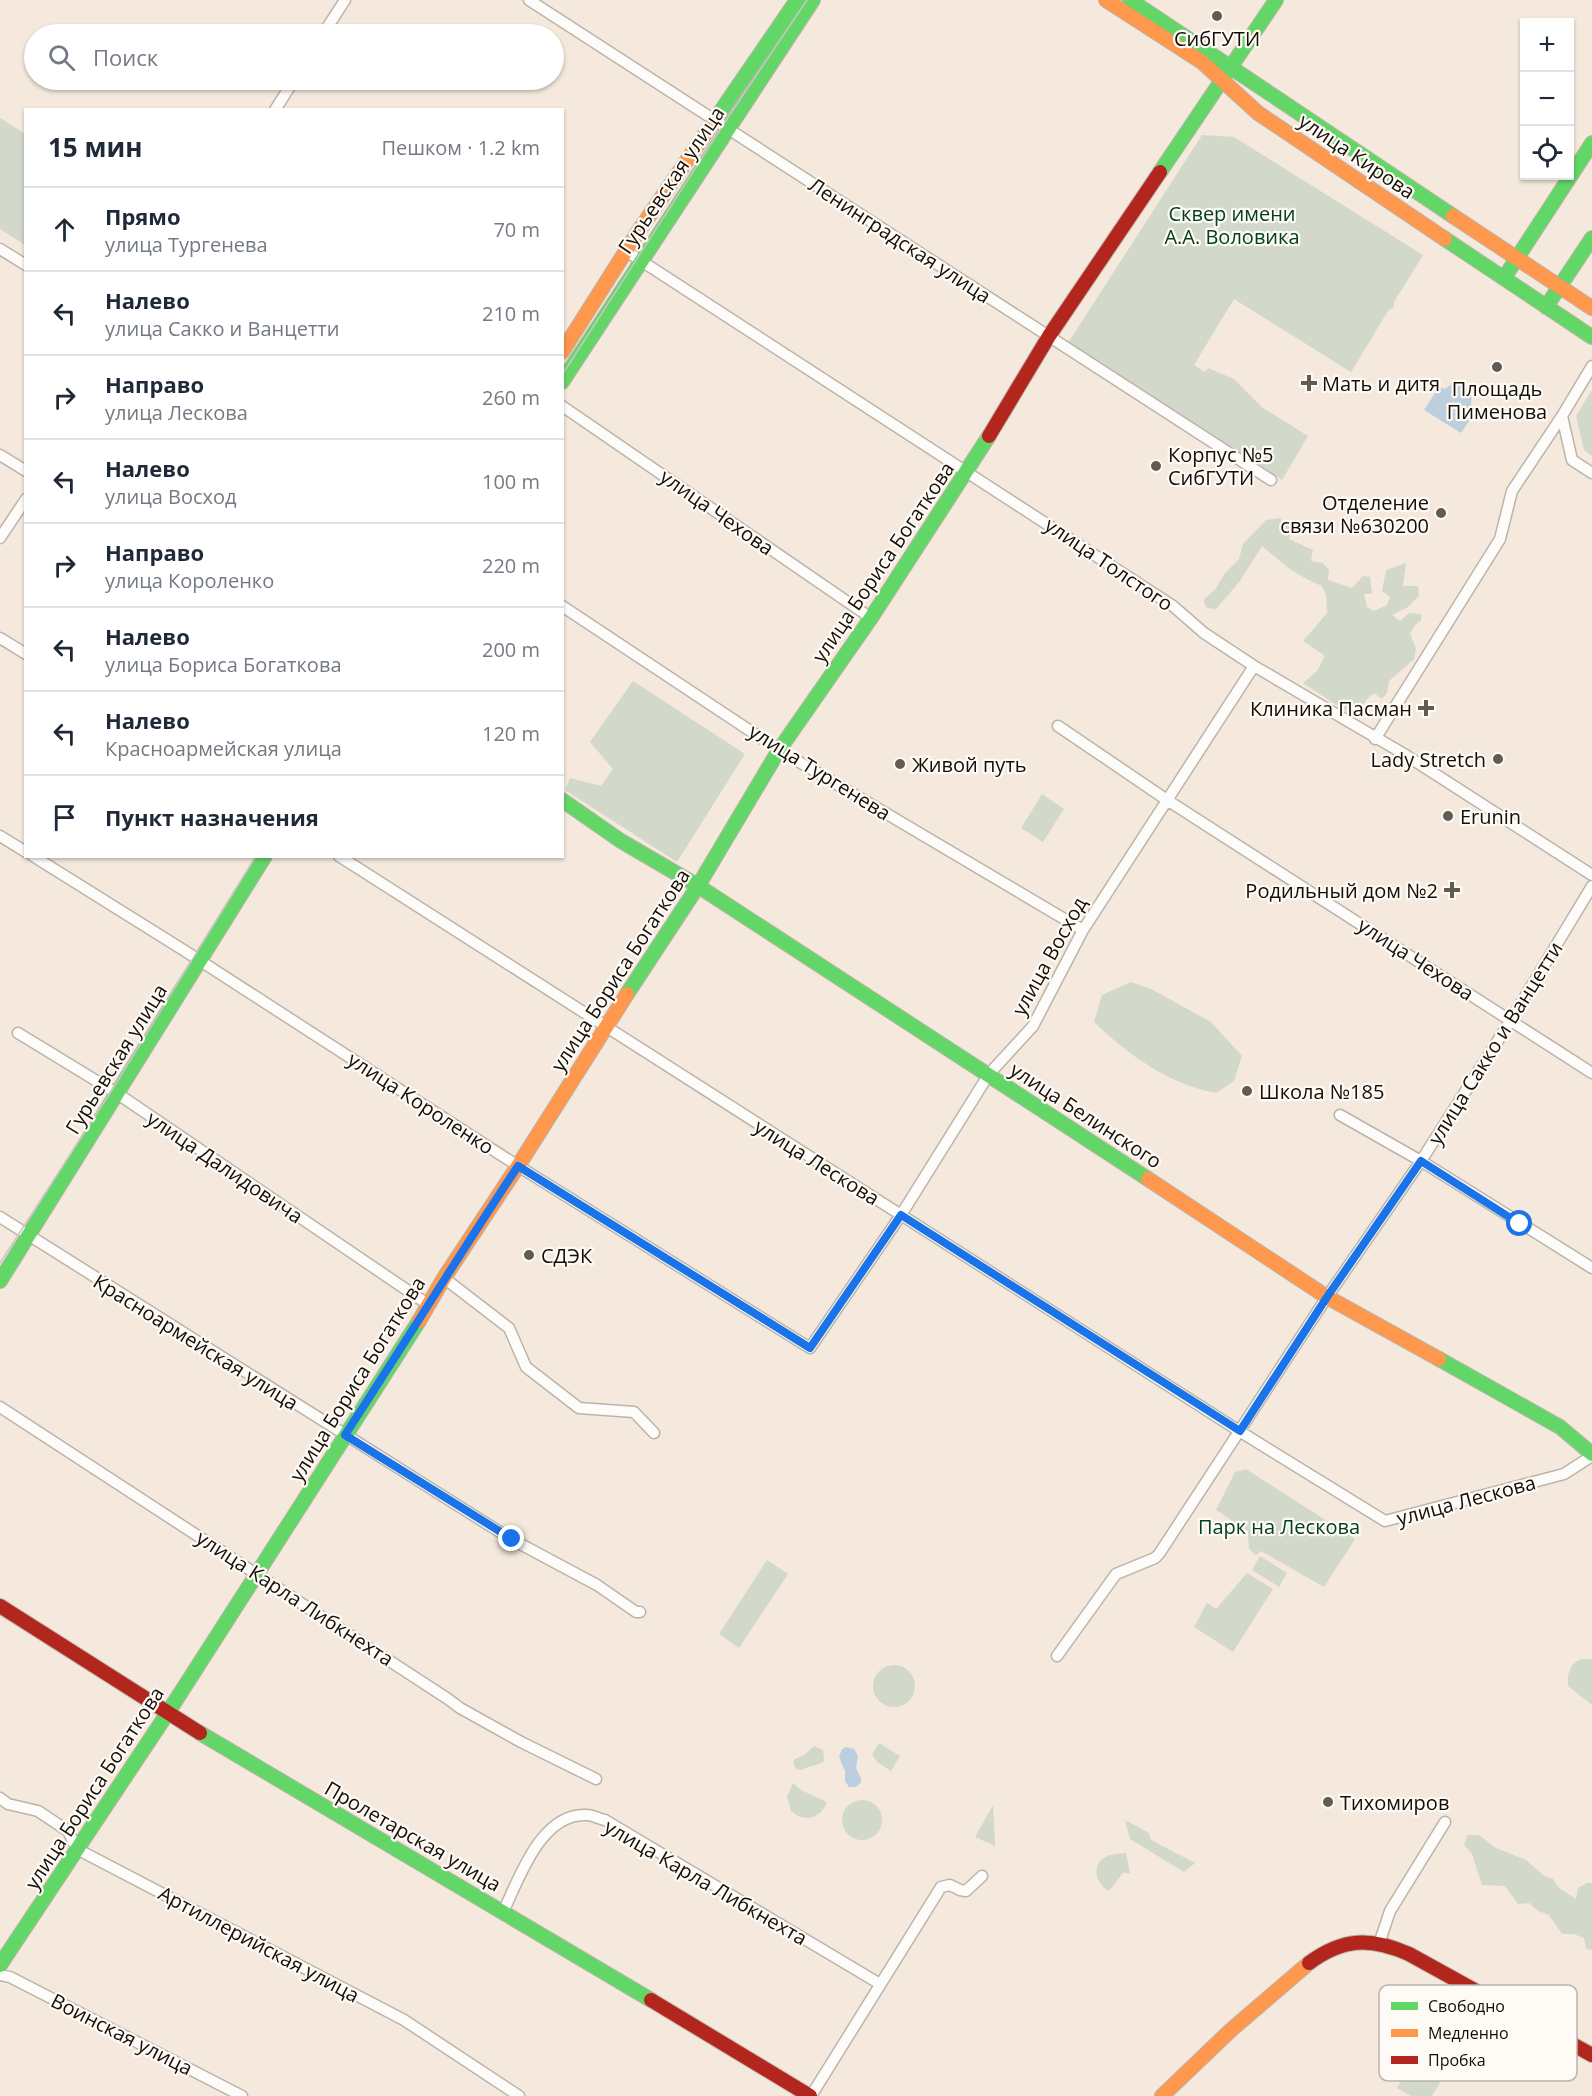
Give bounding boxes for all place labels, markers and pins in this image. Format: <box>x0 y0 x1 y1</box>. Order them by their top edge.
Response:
marker: СибГУТИ <box>1210 9 1224 23</box>
place label: СибГУТИ <box>1174 25 1260 52</box>
marker: Площадь Пименова <box>1490 360 1504 374</box>
place label: Мать и дитя <box>1322 370 1440 397</box>
marker: Мать и дитя <box>1300 374 1318 392</box>
place label: Площадь Пименова <box>1447 375 1547 425</box>
place label: Корпус №5 СибГУТИ <box>1168 441 1273 491</box>
marker: Корпус №5 СибГУТИ <box>1149 459 1163 473</box>
place label: Отделение связи №630200 <box>1280 489 1429 539</box>
marker: Отделение связи №630200 <box>1434 506 1448 520</box>
place label: Клиника Пасман <box>1250 695 1412 722</box>
marker: Клиника Пасман <box>1417 699 1435 717</box>
place label: Lady Stretch <box>1371 746 1486 773</box>
place label: Живой путь <box>912 751 1027 778</box>
marker: Lady Stretch <box>1491 752 1505 766</box>
marker: Живой путь <box>893 757 907 771</box>
place label: Erunin <box>1460 803 1521 830</box>
marker: Erunin <box>1441 809 1455 823</box>
place label: Родильный дом №2 <box>1245 877 1438 904</box>
marker: Родильный дом №2 <box>1443 881 1461 899</box>
place label: Школа №185 <box>1259 1078 1384 1105</box>
marker: Школа №185 <box>1240 1084 1254 1098</box>
place label: СДЭК <box>541 1242 593 1269</box>
marker: СДЭК <box>522 1248 536 1262</box>
place label: Тихомиров <box>1340 1789 1449 1816</box>
marker: Тихомиров <box>1321 1795 1335 1809</box>

